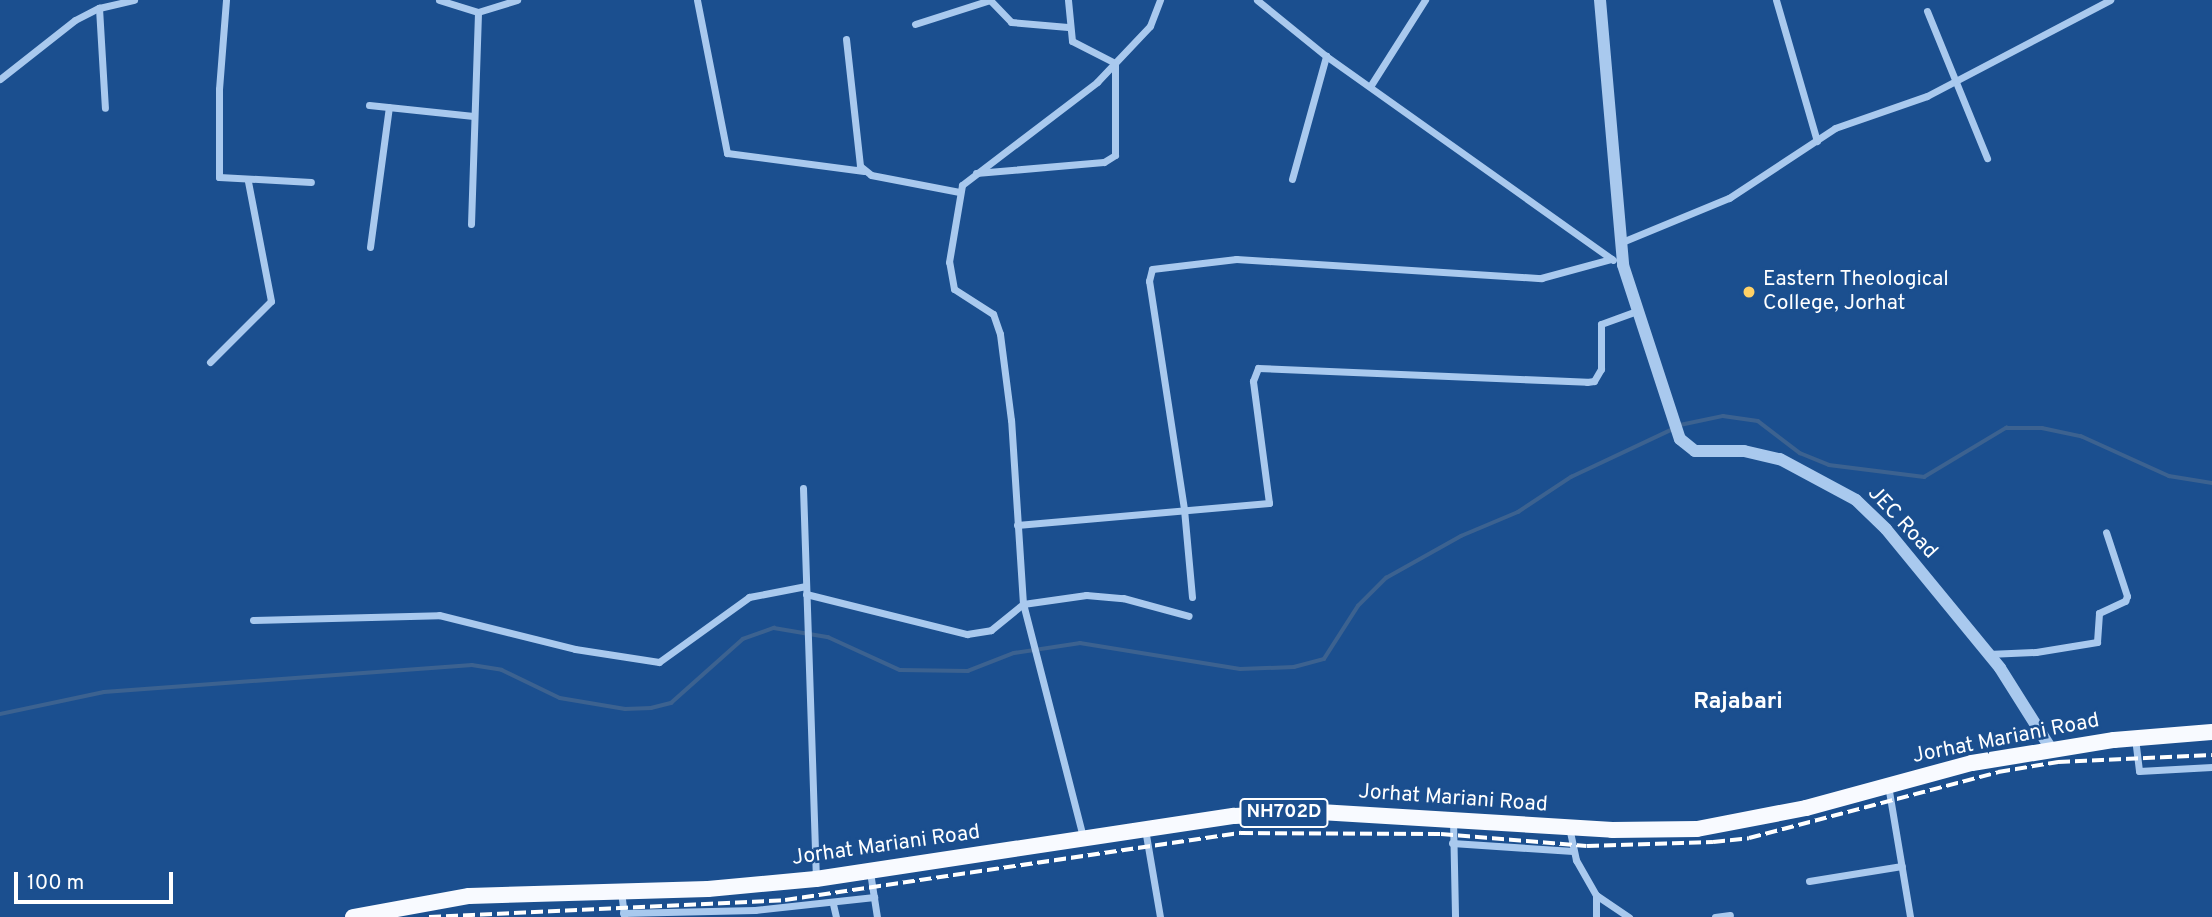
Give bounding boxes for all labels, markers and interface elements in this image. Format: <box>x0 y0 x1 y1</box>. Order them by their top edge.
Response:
place label: Eastern Theological College, Jorhat <box>1763 267 1950 317</box>
marker: Eastern Theological College, Jorhat <box>1741 284 1757 300</box>
street label: JEC Road <box>1862 481 1942 565</box>
district label: Rajabari <box>1693 689 1783 717</box>
street label: Jorhat Mariani Road <box>1911 709 2101 769</box>
street label: Jorhat Mariani Road <box>1358 780 1548 818</box>
road number: NH702D <box>1238 798 1330 828</box>
street label: Jorhat Mariani Road <box>790 820 982 872</box>
scale bar <box>18 858 177 902</box>
text: 100 m <box>27 870 84 897</box>

